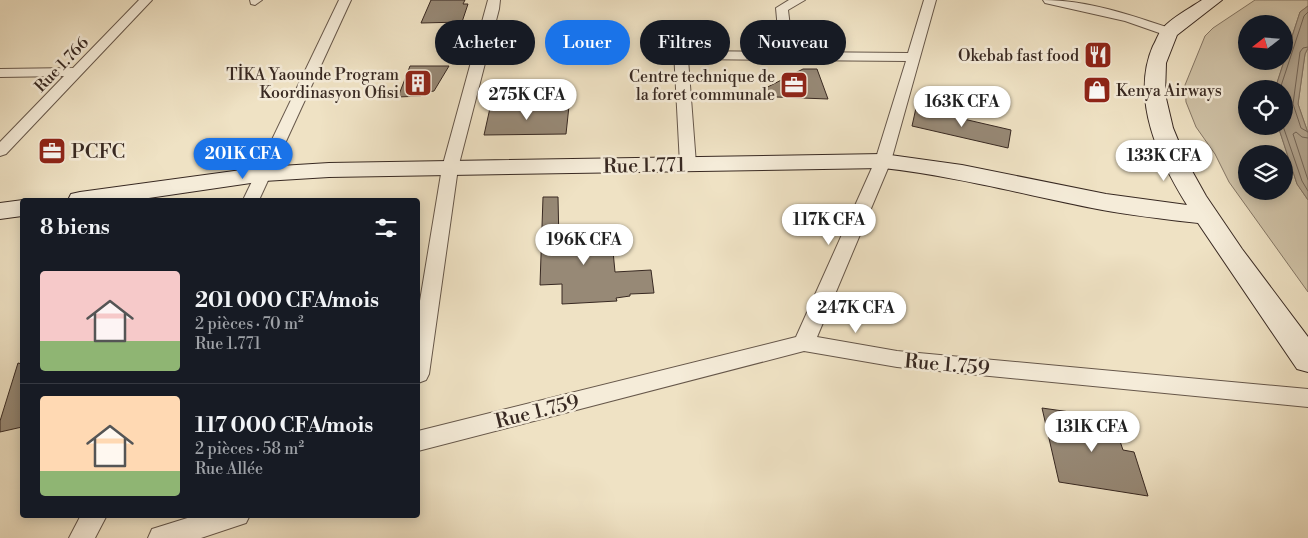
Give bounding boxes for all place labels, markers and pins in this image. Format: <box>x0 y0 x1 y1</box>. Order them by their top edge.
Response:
restaurant icon: Okebab fast food <box>1083 40 1113 70</box>
place label: Okebab fast food <box>958 46 1079 66</box>
place label: TİKA Yaounde Program Koordinasyon Ofisi <box>226 63 399 103</box>
place label: Centre technique de la foret communale <box>629 67 775 105</box>
building icon: TİKA Yaounde Program Koordinasyon Ofisi <box>403 68 433 98</box>
office icon: Centre technique de la foret communale <box>779 70 809 100</box>
shop icon: Kenya Airways <box>1082 75 1112 105</box>
pin: 275K CFA <box>475 78 579 121</box>
place label: Kenya Airways <box>1116 81 1222 101</box>
pin: 163K CFA <box>910 86 1014 128</box>
office icon: PCFC <box>37 136 67 166</box>
pin: 201K CFA <box>191 138 295 180</box>
place label: PCFC <box>71 140 125 165</box>
pin: 133K CFA <box>1112 140 1216 182</box>
pin: 117K CFA <box>777 204 881 246</box>
pin: 196K CFA <box>532 224 636 266</box>
pin: 247K CFA <box>804 292 908 334</box>
pin: 131K CFA <box>1040 410 1144 453</box>

